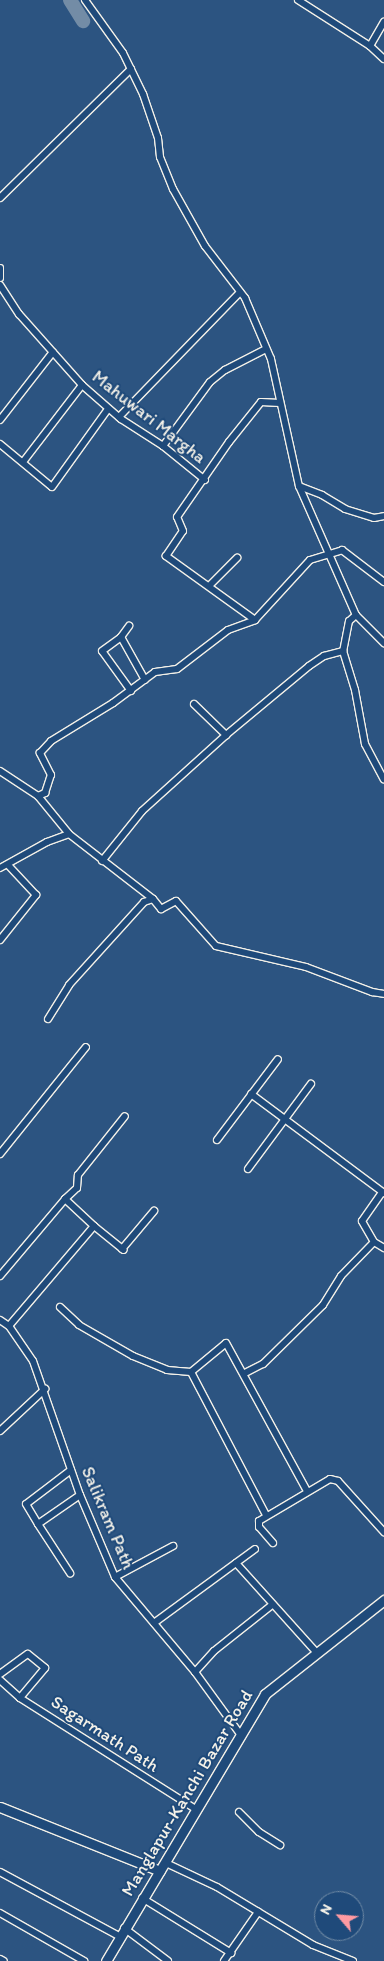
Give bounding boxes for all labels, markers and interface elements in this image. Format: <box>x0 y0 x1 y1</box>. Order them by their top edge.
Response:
street label: Mahuwari Margha <box>88 366 210 468</box>
street label: Salikram Path <box>77 1464 139 1572</box>
street label: Manglapur-Kanchi Bazar Road <box>117 1686 257 1900</box>
street label: Sagarmath Path <box>47 1691 163 1777</box>
north arrow <box>314 1891 364 1941</box>
text: N <box>316 1901 336 1917</box>

